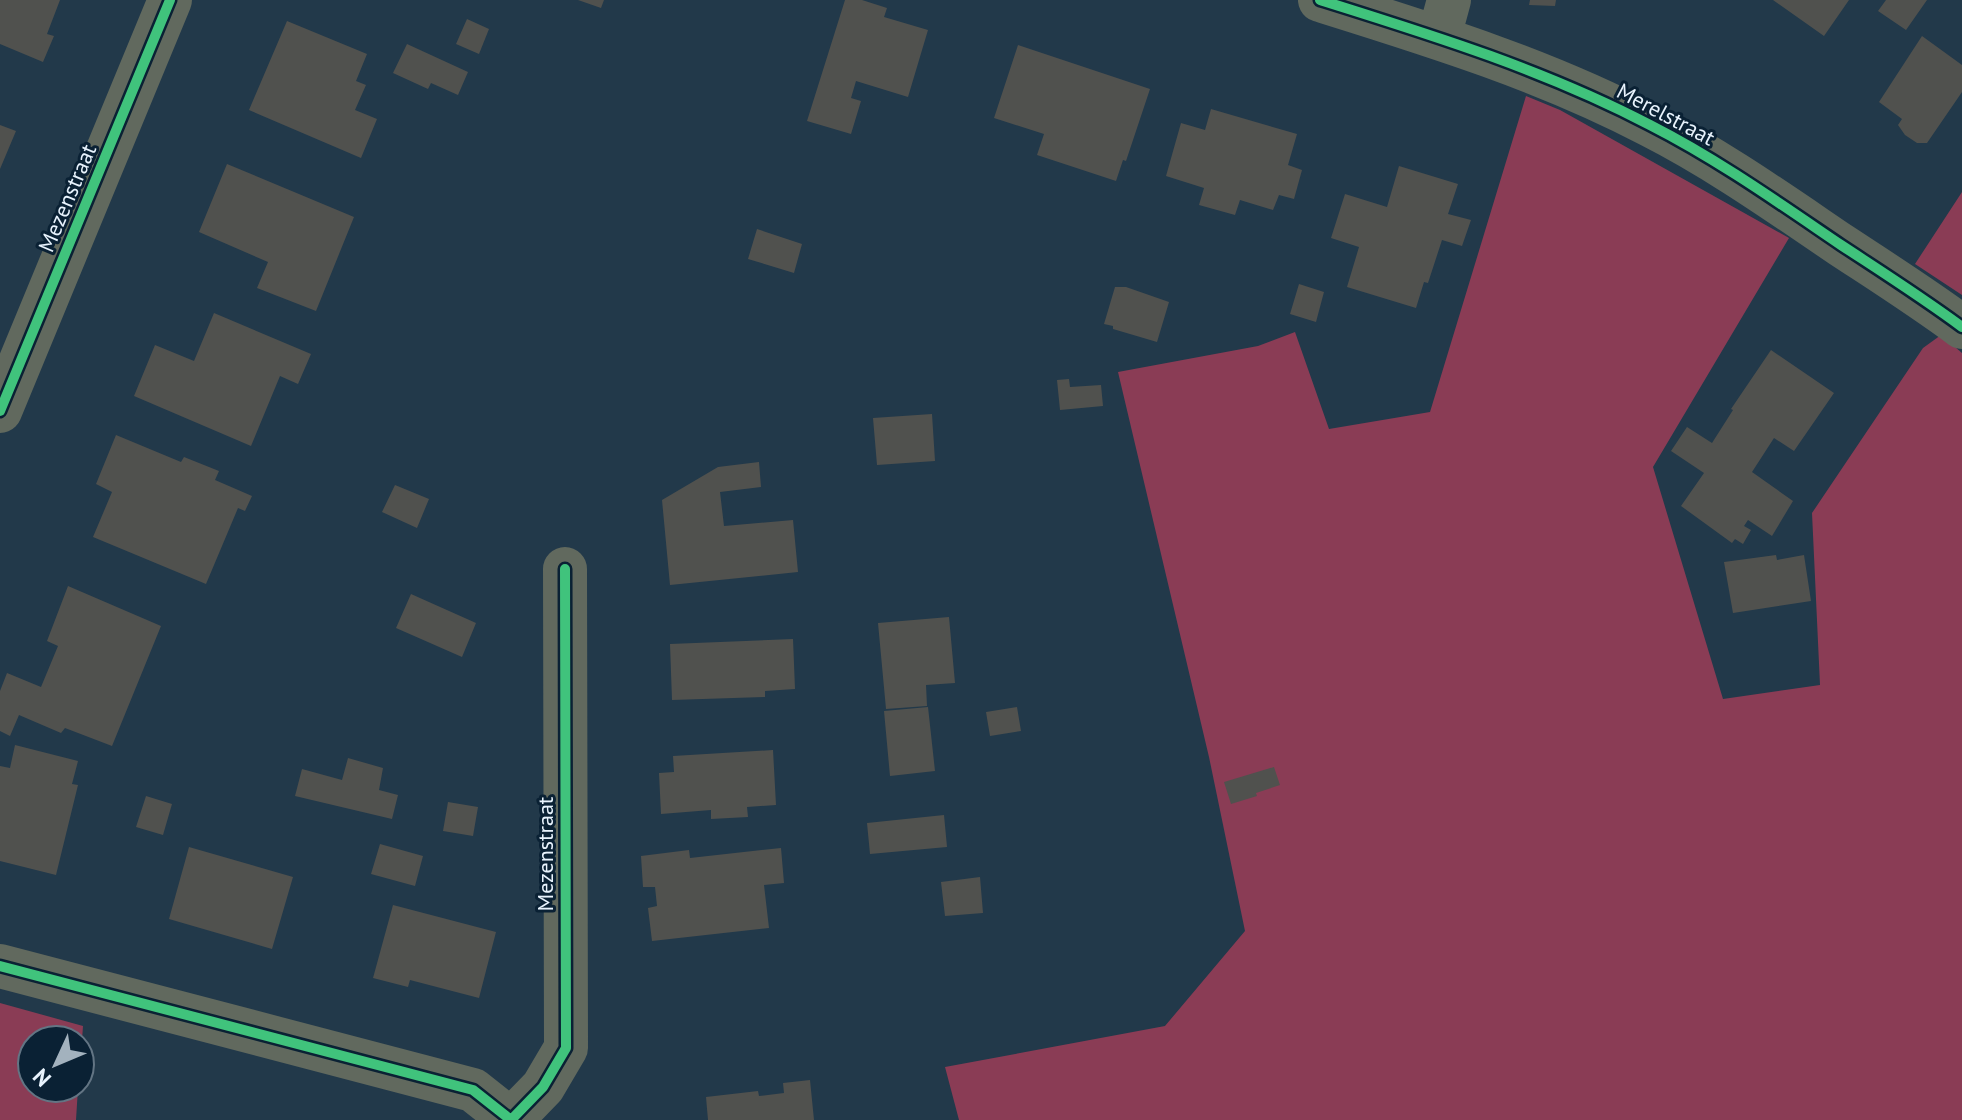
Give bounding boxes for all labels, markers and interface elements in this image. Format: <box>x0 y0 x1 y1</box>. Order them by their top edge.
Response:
street label: Merelstraat <box>1612 76 1720 152</box>
street label: Mezenstraat <box>32 139 102 256</box>
street label: Mezenstraat <box>531 796 559 911</box>
north arrow <box>16 1024 96 1104</box>
text: N <box>27 1063 57 1093</box>

